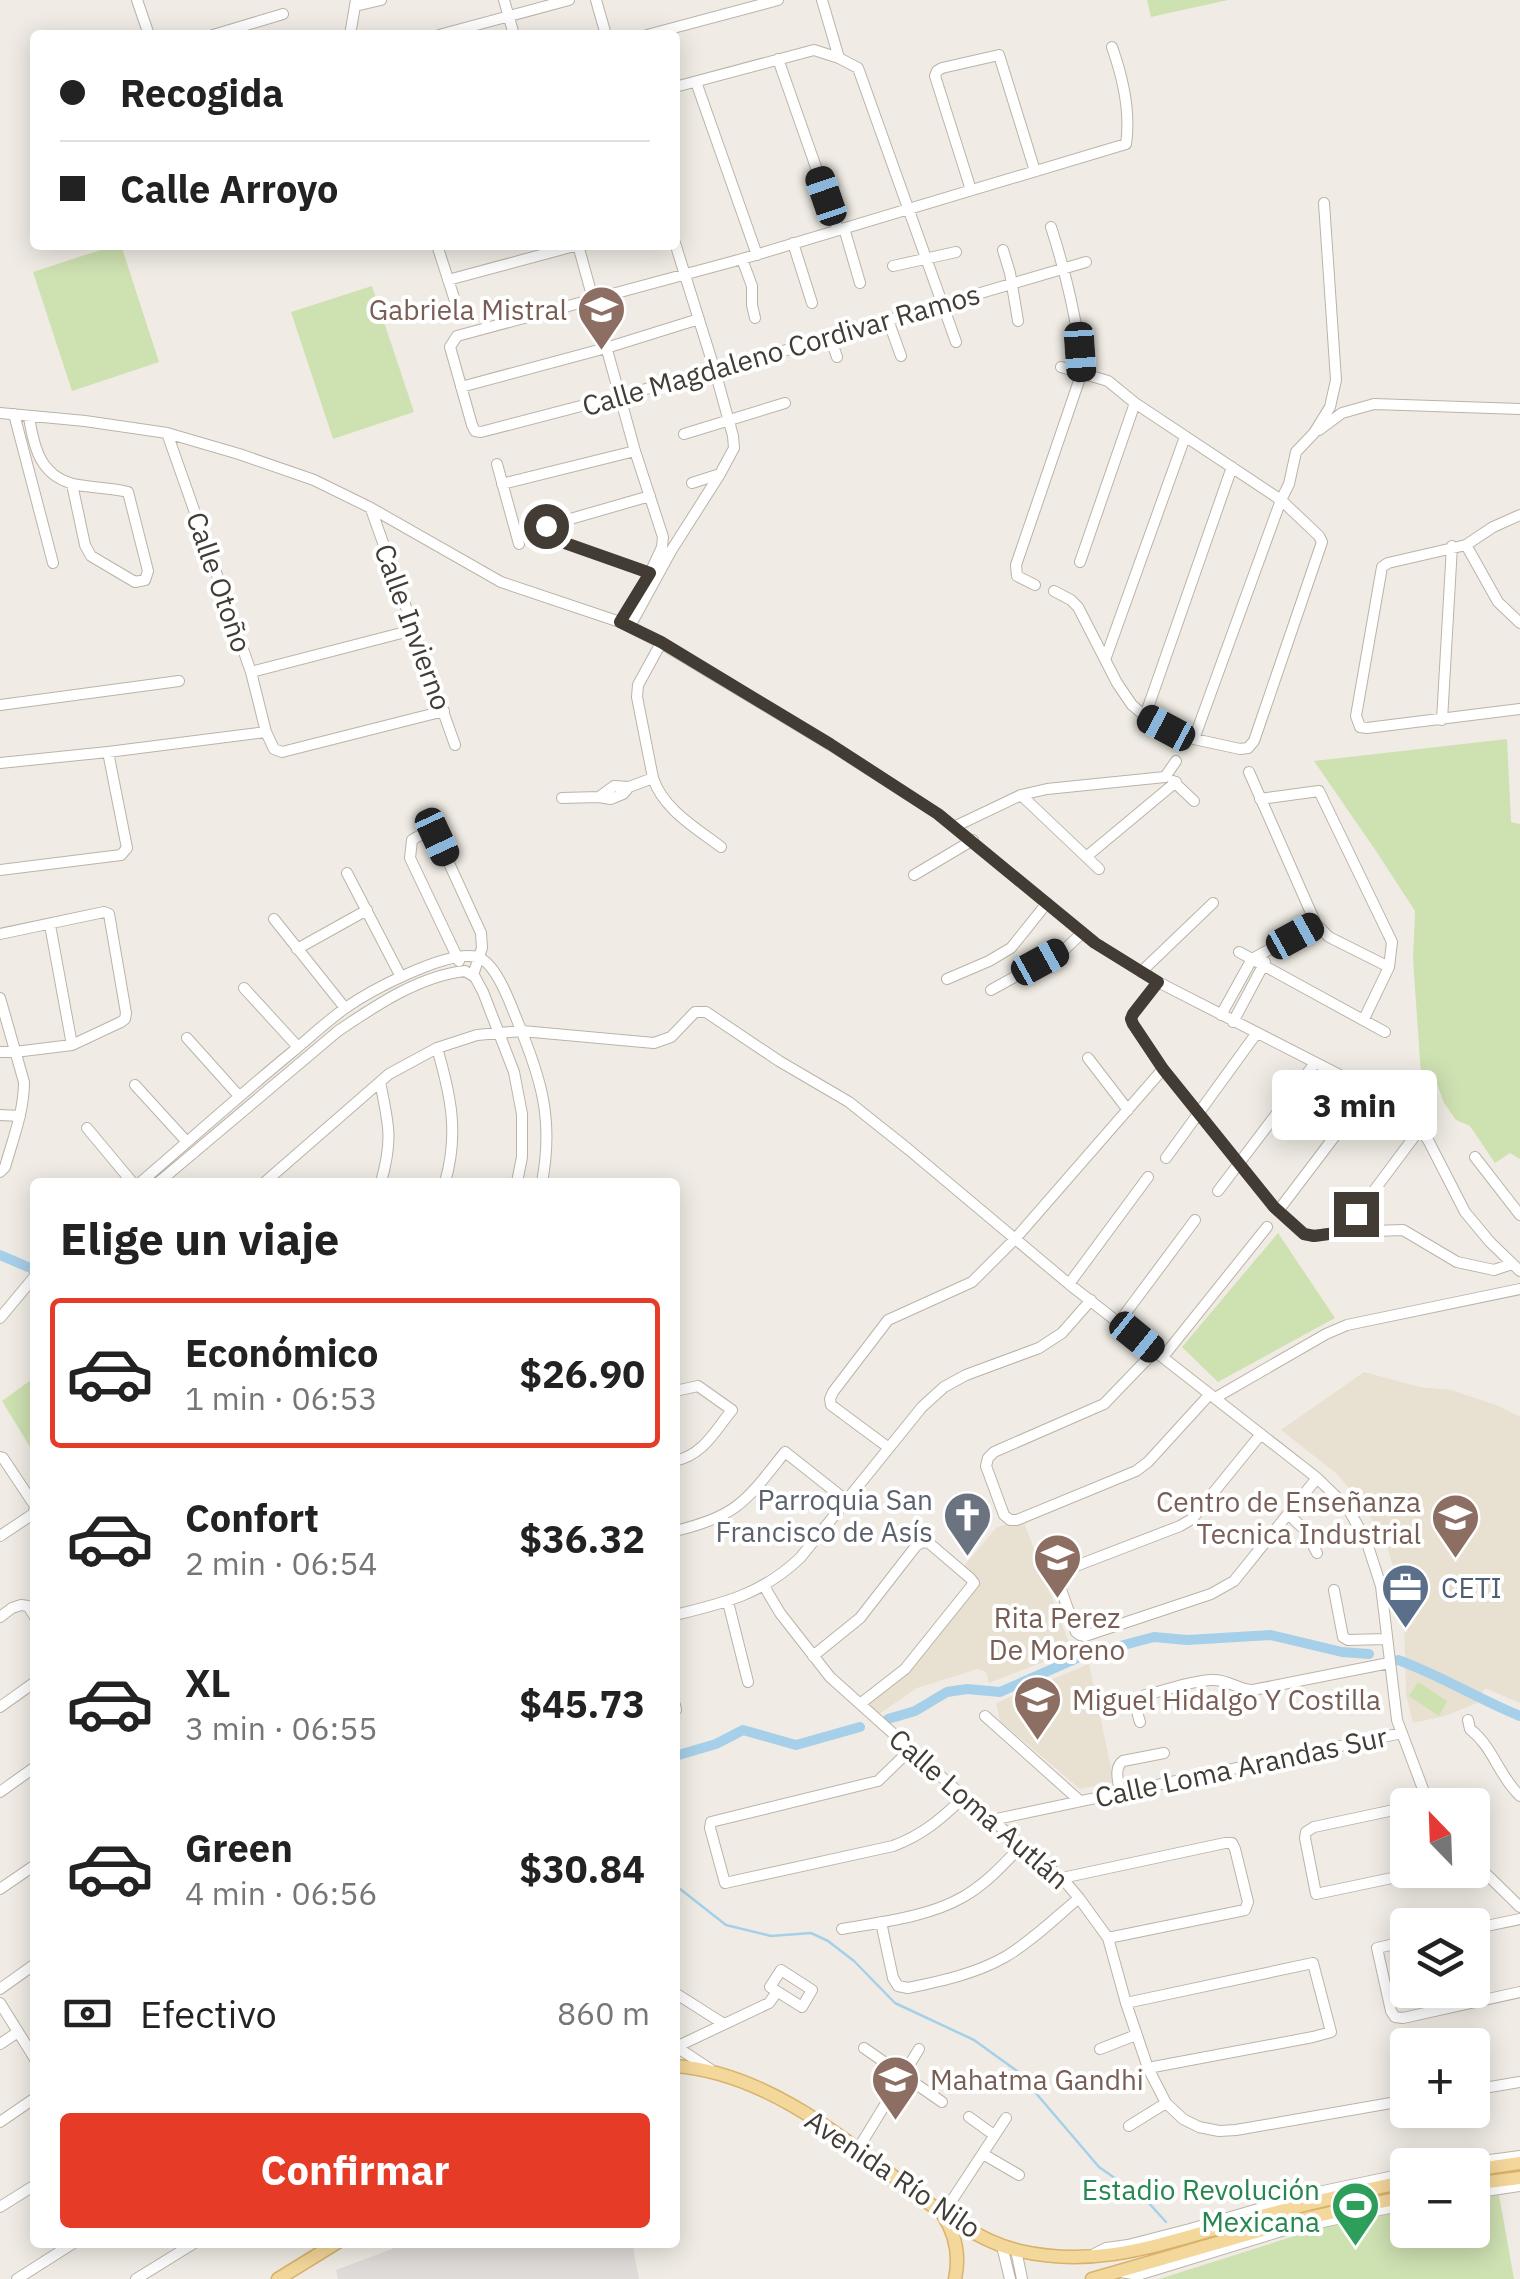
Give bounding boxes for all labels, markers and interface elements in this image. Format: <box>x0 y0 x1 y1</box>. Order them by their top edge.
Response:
text: Recogida <box>120 68 284 117</box>
car <box>802 163 850 229</box>
text: Calle Arroyo <box>120 164 338 213</box>
street label: Calle Magdaleno Cordivar Ramos <box>578 275 984 424</box>
school or university icon: Gabriela Mistral <box>576 284 628 352</box>
place label: Gabriela Mistral <box>369 291 567 328</box>
car <box>1063 321 1097 383</box>
route start <box>524 504 569 549</box>
street label: Calle Otoño <box>178 507 261 657</box>
street label: Calle Invierno <box>366 539 461 715</box>
car <box>1132 701 1200 755</box>
car <box>411 803 463 871</box>
car <box>1261 908 1329 964</box>
car <box>1006 934 1074 990</box>
callout: 3 min <box>1274 1069 1438 1139</box>
text: 3 min <box>1313 1084 1396 1126</box>
route end <box>1334 1192 1379 1237</box>
text: Elige un viaje <box>60 1209 339 1267</box>
car <box>1104 1306 1170 1368</box>
icon: car <box>65 1328 155 1418</box>
text: Económico <box>185 1328 378 1377</box>
text: $26.90 <box>519 1349 645 1398</box>
text: 1 min · 06:53 <box>185 1377 378 1419</box>
place label: Parroquia San Francisco de Asís <box>716 1481 933 1550</box>
place label: Centro de Enseñanza Tecnica Industrial <box>1156 1483 1421 1552</box>
church icon: Parroquia San Francisco de Asís <box>942 1490 994 1558</box>
school or university icon: Centro de Enseñanza Tecnica Industrial <box>1430 1492 1482 1560</box>
icon: car <box>65 1493 155 1583</box>
text: Confort <box>185 1493 319 1542</box>
text: $36.32 <box>519 1514 645 1563</box>
school or university icon: Rita Perez De Moreno <box>1031 1532 1083 1600</box>
text: 2 min · 06:54 <box>185 1542 378 1584</box>
office icon: CETI <box>1380 1562 1432 1630</box>
place label: CETI <box>1441 1569 1502 1606</box>
place label: Rita Perez De Moreno <box>989 1599 1125 1668</box>
icon: car <box>65 1658 155 1748</box>
text: XL <box>185 1658 231 1707</box>
school or university icon: Miguel Hidalgo Y Costilla <box>1011 1674 1063 1742</box>
text: $45.73 <box>519 1679 645 1728</box>
place label: Miguel Hidalgo Y Costilla <box>1072 1681 1381 1718</box>
text: 3 min · 06:55 <box>185 1707 378 1749</box>
street label: Calle Loma Arandas Sur <box>1091 1717 1390 1816</box>
street label: Calle Loma Autlán <box>882 1720 1077 1897</box>
north arrow <box>1390 1788 1490 1888</box>
map controls <box>1390 1788 1490 2248</box>
icon: car <box>65 1823 155 1913</box>
text: Green <box>185 1823 293 1872</box>
text: $30.84 <box>519 1844 645 1893</box>
text: 4 min · 06:56 <box>185 1872 378 1914</box>
button: layers <box>1390 1908 1490 2008</box>
icon: cash <box>60 1986 115 2041</box>
text: Efectivo <box>140 1989 277 2038</box>
text: 860 m <box>557 1992 650 2034</box>
button: + <box>1390 2028 1490 2128</box>
school or university icon: Mahatma Gandhi <box>869 2054 921 2122</box>
place label: Mahatma Gandhi <box>930 2061 1144 2098</box>
street label: Avenida Río Nilo <box>798 2101 988 2246</box>
button: Confirmar <box>60 2113 650 2228</box>
button: − <box>1390 2148 1490 2248</box>
place label: Estadio Revolución Mexicana <box>1082 2171 1320 2240</box>
sports icon: Estadio Revolución Mexicana <box>1329 2180 1381 2248</box>

